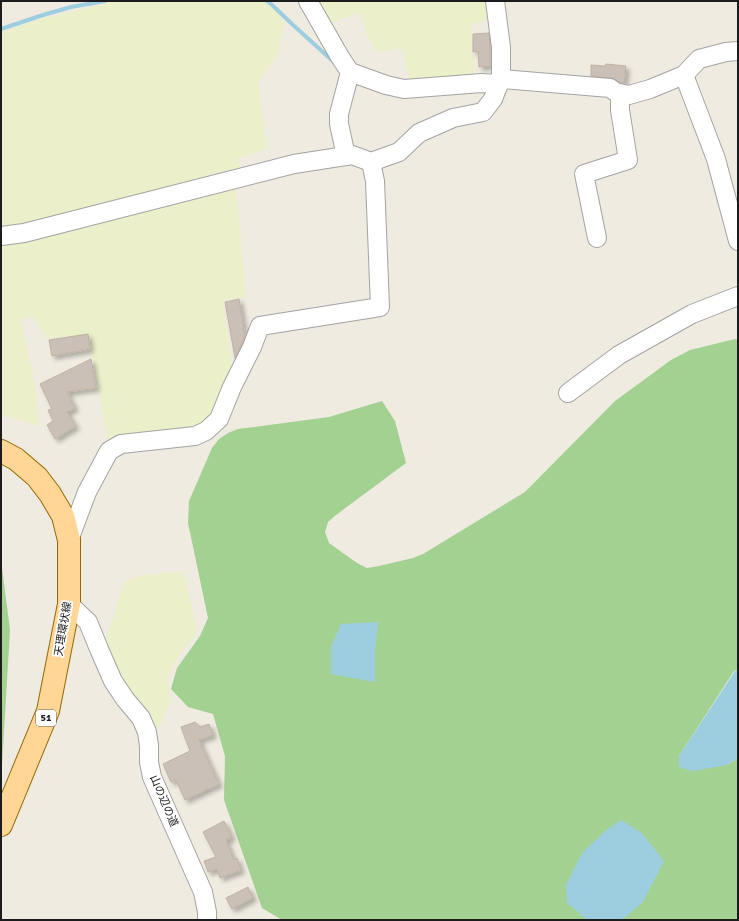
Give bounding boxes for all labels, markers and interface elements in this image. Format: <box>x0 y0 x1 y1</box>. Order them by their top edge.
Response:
street label: 天理環状線 <box>52 601 74 657</box>
road number: 51 <box>36 710 56 726</box>
street label: 山の辺の道 <box>147 773 181 829</box>

